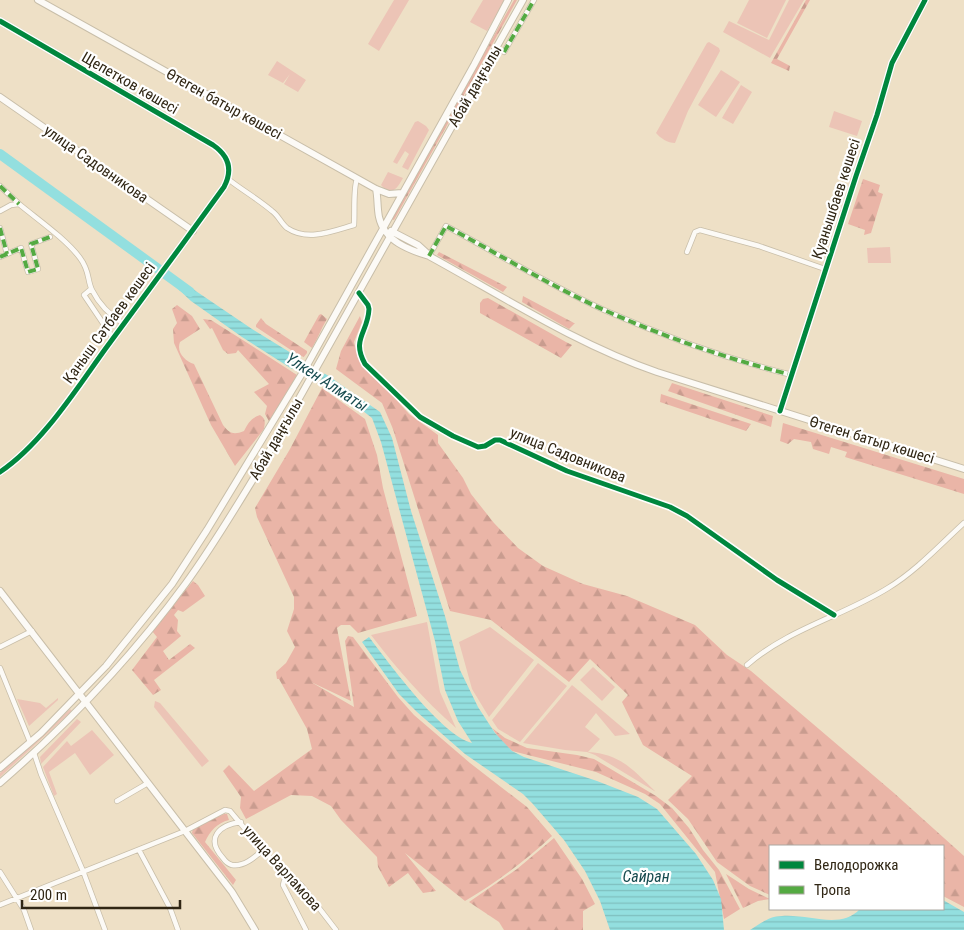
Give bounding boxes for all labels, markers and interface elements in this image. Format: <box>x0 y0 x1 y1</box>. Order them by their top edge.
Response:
street label: Абай даңғылы <box>444 42 506 130</box>
street label: Щепетков көшесі <box>78 48 182 118</box>
street label: Өтеген батыр көшесі <box>163 65 285 143</box>
street label: улица Садовникова <box>40 121 152 207</box>
street label: Қуанышбаев көшесі <box>808 136 864 262</box>
street label: Қаныш Сәтбаев көшесі <box>59 259 159 387</box>
water label: Үлкен Алматы <box>282 348 372 416</box>
street label: Абай даңғылы <box>245 395 307 483</box>
street label: Өтеген батыр көшесі <box>807 412 937 468</box>
street label: улица Садовникова <box>508 424 628 486</box>
street label: улица Варламова <box>239 821 325 915</box>
legend <box>769 845 944 910</box>
text: Велодорожка <box>814 856 899 874</box>
water label: Сайран <box>622 867 670 886</box>
scale bar <box>22 878 180 910</box>
text: Тропа <box>814 881 851 899</box>
text: 200 m <box>30 886 67 904</box>

